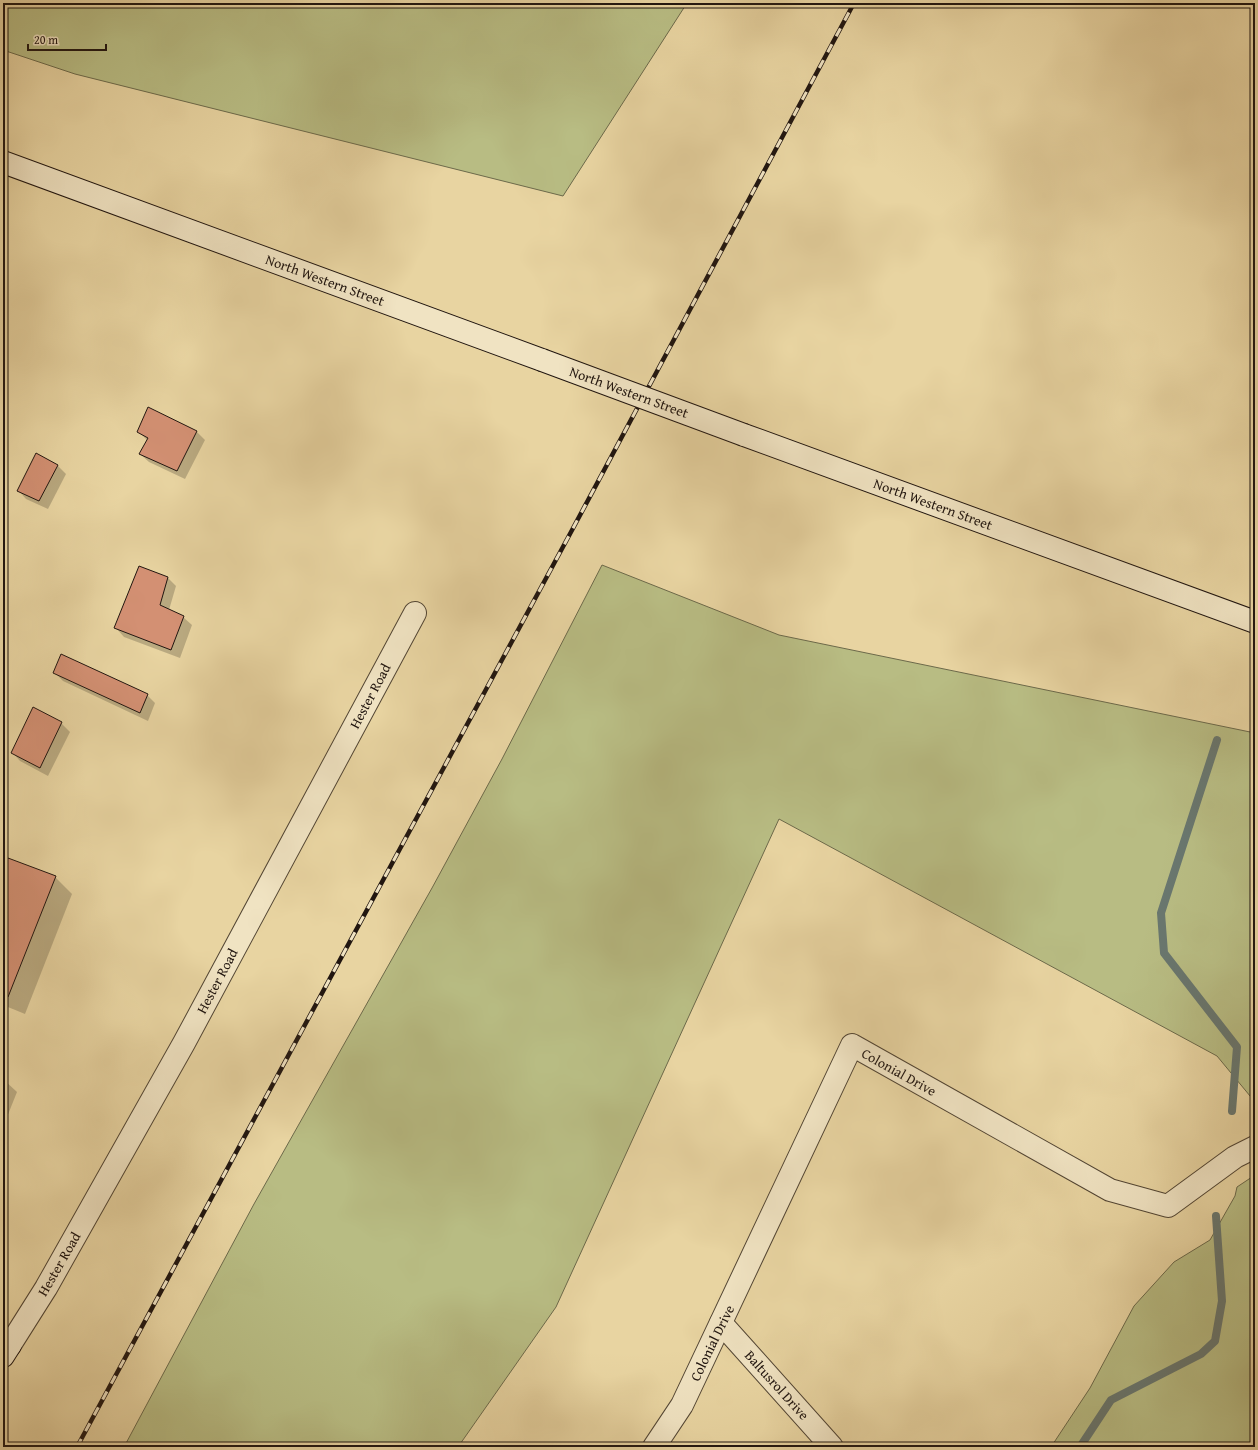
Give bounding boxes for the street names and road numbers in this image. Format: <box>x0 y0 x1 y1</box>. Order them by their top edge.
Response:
street label: North Western Street <box>263 249 387 311</box>
street label: North Western Street <box>567 361 691 423</box>
street label: North Western Street <box>871 473 995 535</box>
street label: Hester Road <box>344 659 396 732</box>
street label: Hester Road <box>191 944 243 1017</box>
street label: Colonial Drive <box>858 1043 940 1101</box>
street label: Hester Road <box>33 1228 86 1300</box>
street label: Colonial Drive <box>685 1301 739 1385</box>
street label: Baltusrol Drive <box>740 1346 814 1425</box>

